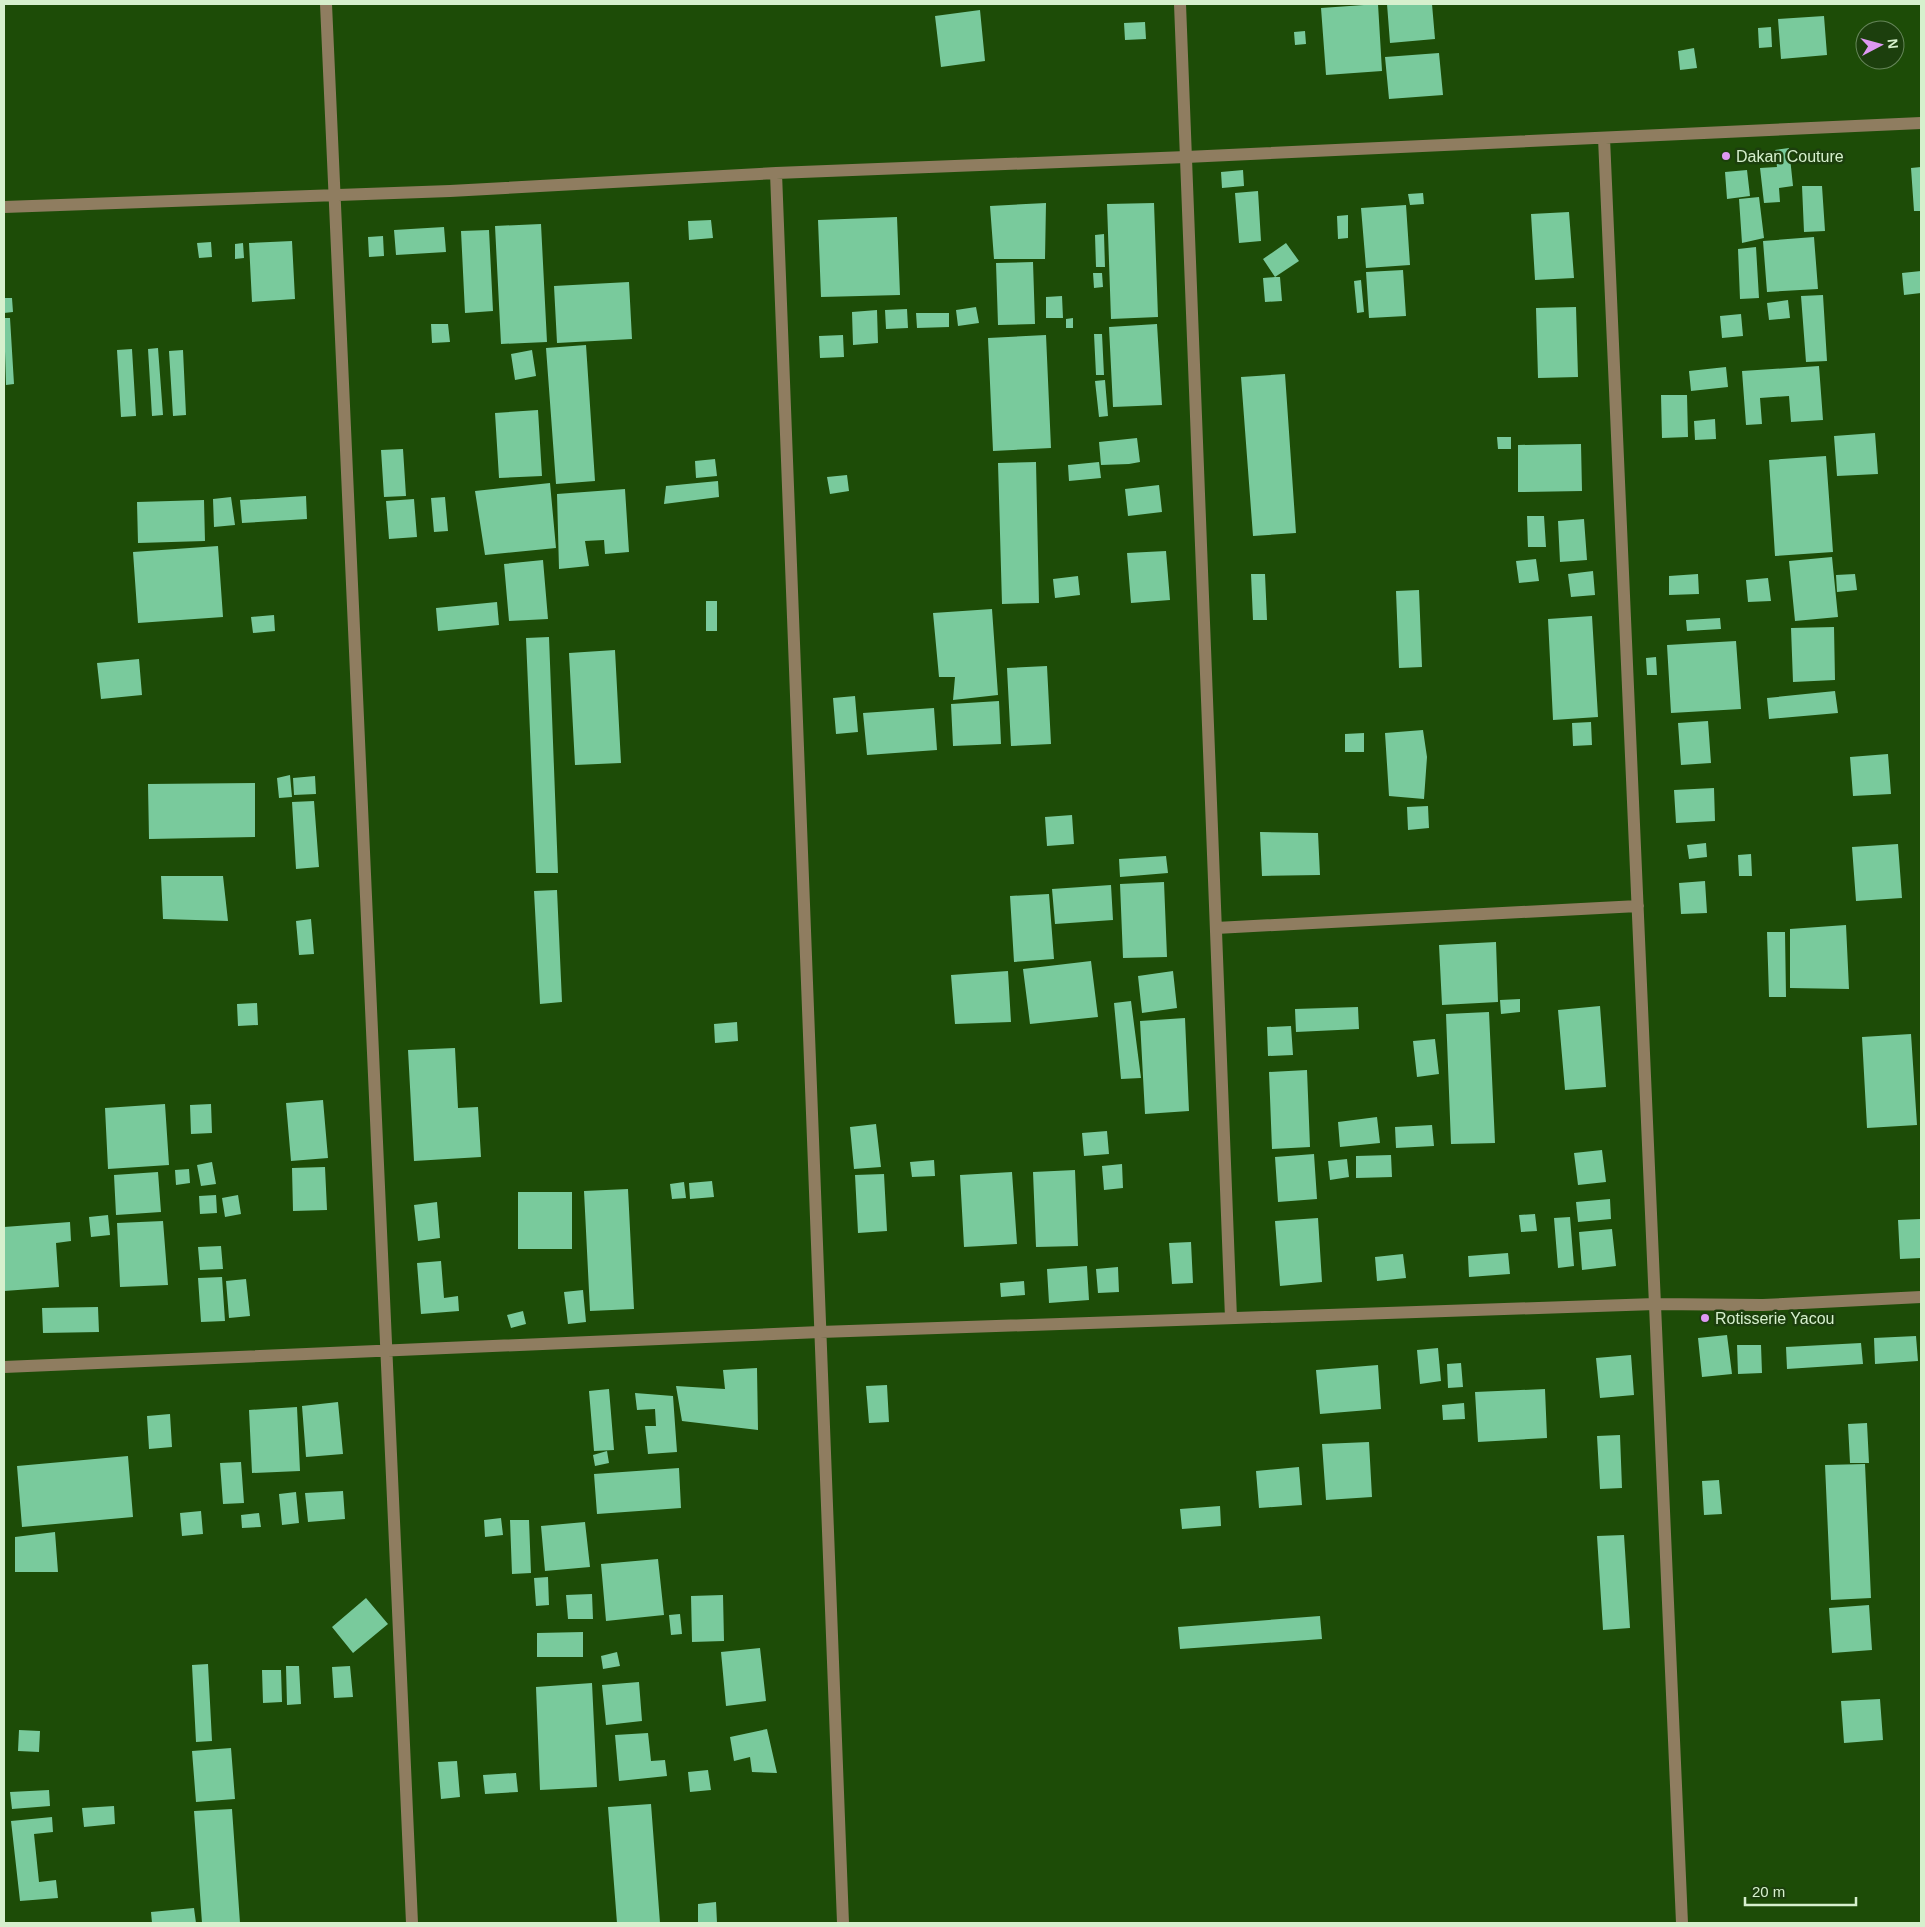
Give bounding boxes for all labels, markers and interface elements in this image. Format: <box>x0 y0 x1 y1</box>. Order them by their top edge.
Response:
north arrow <box>1855 20 1905 70</box>
text: N <box>1884 38 1901 50</box>
place label: Dakan Couture <box>1736 148 1844 165</box>
marker: Dakan Couture <box>1720 150 1732 162</box>
place label: Rotisserie Yacou <box>1715 1310 1834 1327</box>
marker: Rotisserie Yacou <box>1699 1312 1711 1324</box>
scale bar <box>1745 1874 1856 1906</box>
text: 20 m <box>1752 1883 1785 1900</box>

